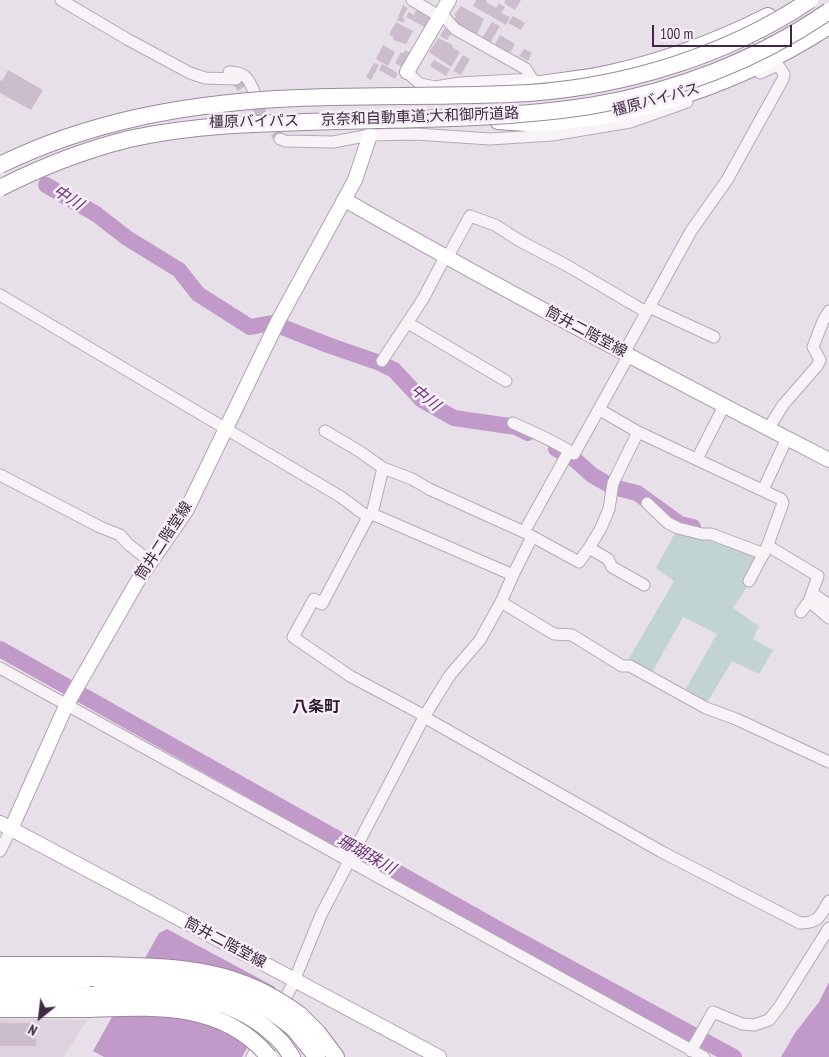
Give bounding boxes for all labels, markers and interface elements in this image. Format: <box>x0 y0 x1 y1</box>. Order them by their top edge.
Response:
scale bar <box>654 15 794 47</box>
text: 100 m <box>660 24 693 43</box>
street label: 橿原バイパス <box>610 80 702 120</box>
street label: 京奈和自動車道;大和御所道路 <box>321 105 519 129</box>
street label: 橿原バイパス <box>209 112 299 132</box>
water label: 中川 <box>49 181 87 215</box>
street label: 筒井二階堂線 <box>542 303 630 361</box>
water label: 中川 <box>406 381 444 415</box>
street label: 筒井二階堂線 <box>132 498 196 584</box>
district label: 八条町 <box>292 697 340 717</box>
water label: 珊瑚珠川 <box>333 831 399 879</box>
street label: 筒井二階堂線 <box>181 914 269 972</box>
north arrow <box>15 992 65 1042</box>
text: N <box>25 1020 40 1040</box>

